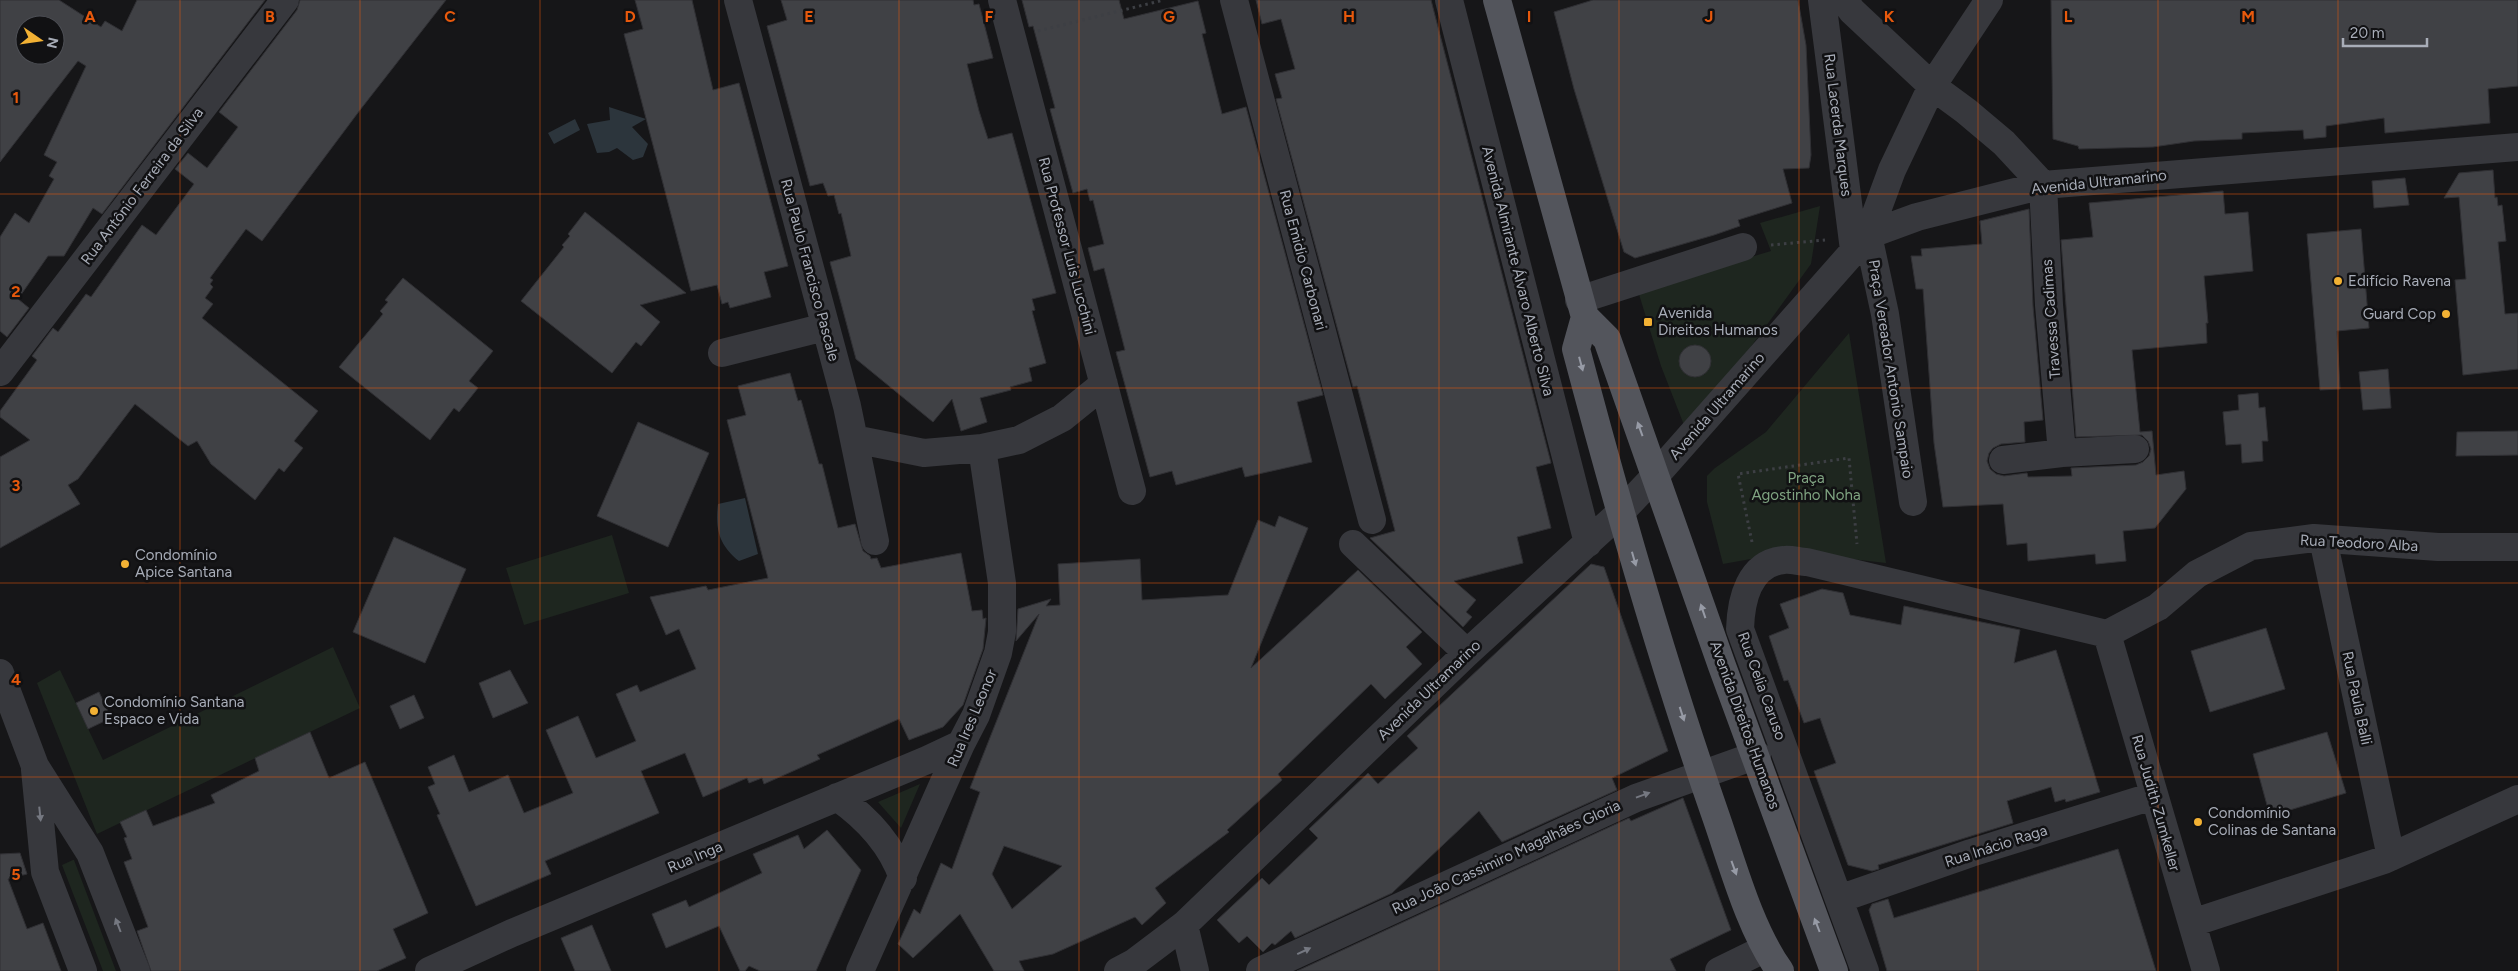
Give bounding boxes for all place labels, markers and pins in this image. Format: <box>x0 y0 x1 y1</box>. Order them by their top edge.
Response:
place label: Edifício Ravena <box>2348 272 2451 290</box>
marker: Edifício Ravena <box>2332 275 2344 287</box>
place label: Avenida Direitos Humanos <box>1658 304 1778 339</box>
place label: Guard Cop <box>2363 305 2436 323</box>
marker: Guard Cop <box>2440 308 2452 320</box>
marker: Avenida Direitos Humanos <box>1642 316 1654 328</box>
place label: Condomínio Apice Santana <box>135 546 232 581</box>
marker: Condomínio Apice Santana <box>119 558 131 570</box>
place label: Condomínio Santana Espaco e Vida <box>104 693 244 728</box>
marker: Condomínio Santana Espaco e Vida <box>88 705 100 717</box>
place label: Condomínio Colinas de Santana <box>2208 804 2336 839</box>
marker: Condomínio Colinas de Santana <box>2192 816 2204 828</box>

